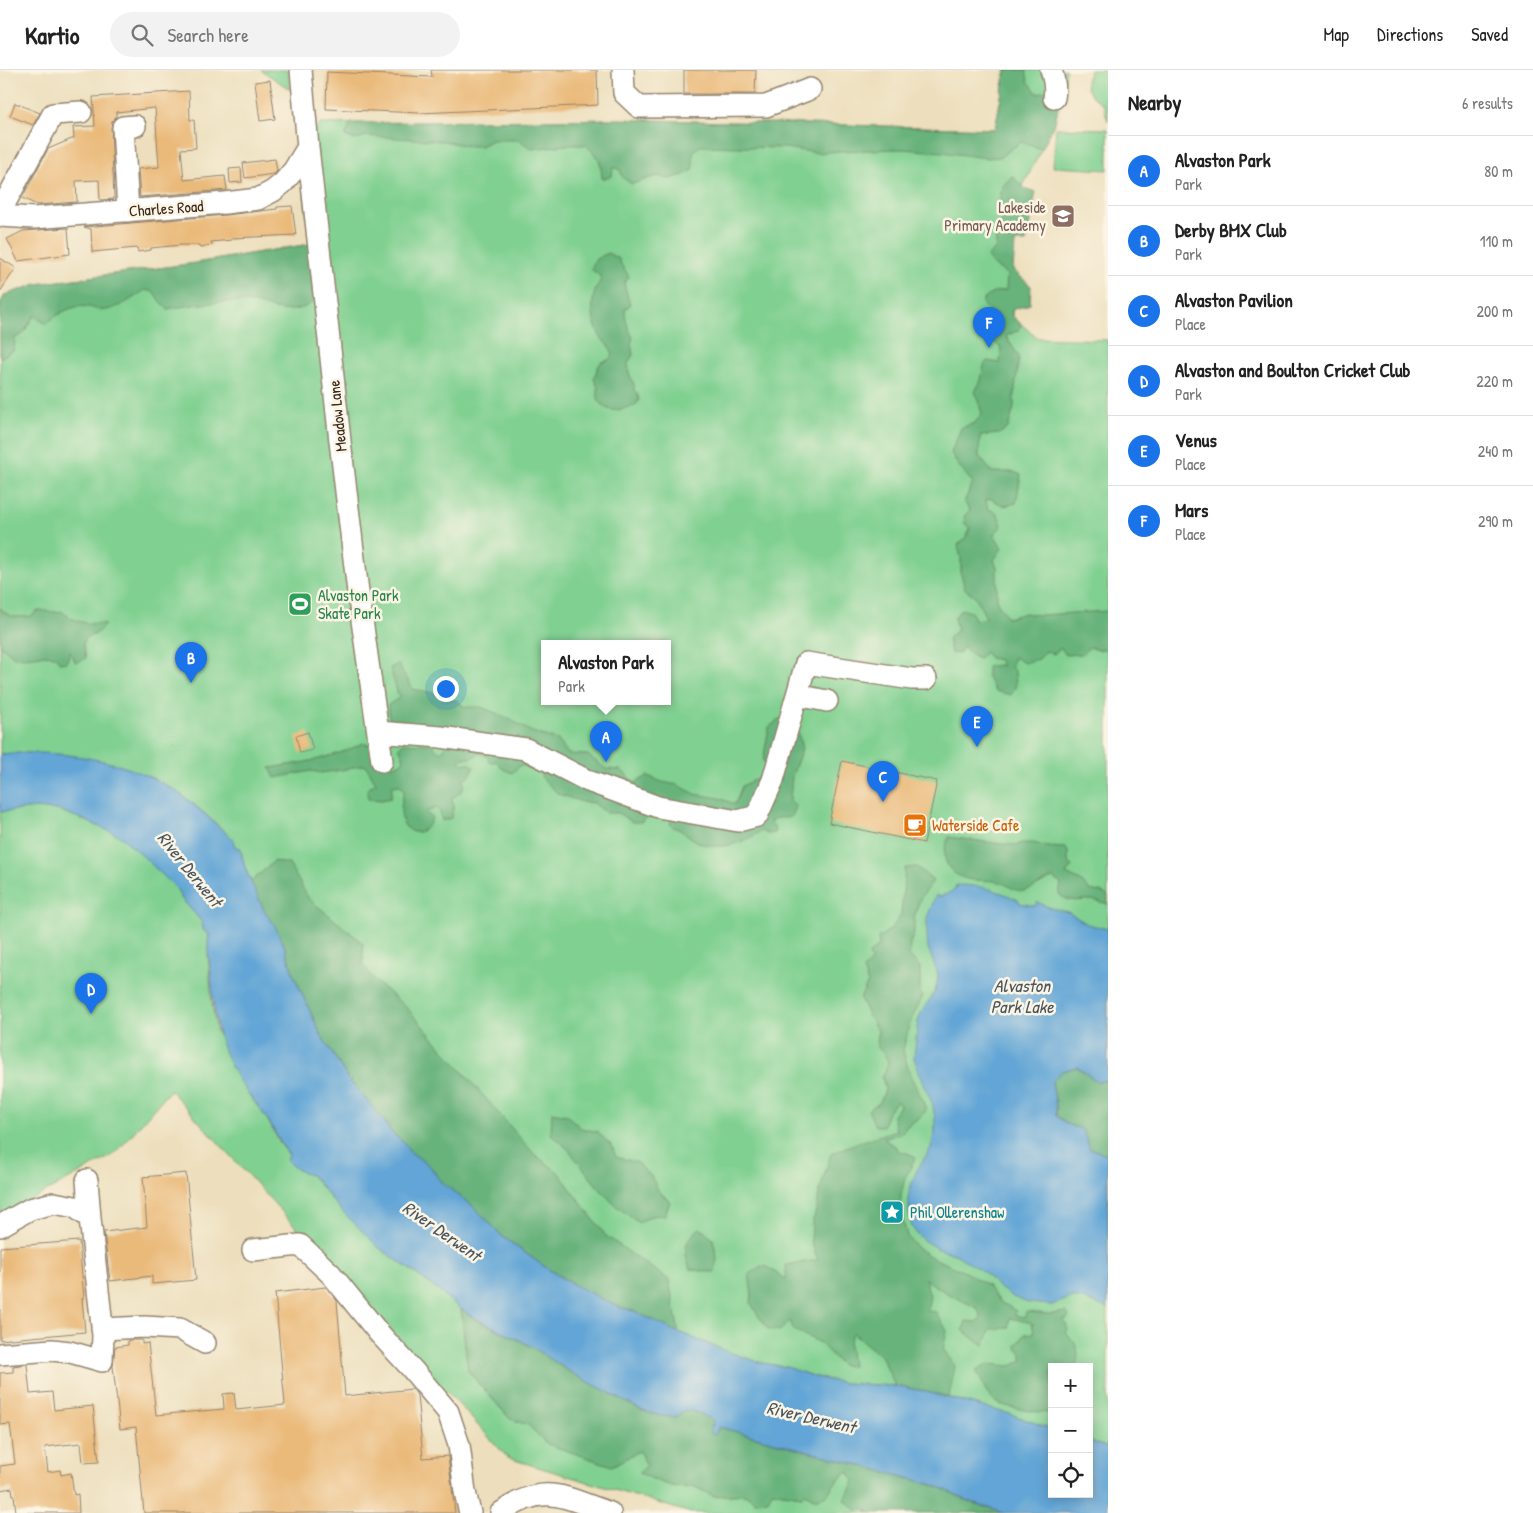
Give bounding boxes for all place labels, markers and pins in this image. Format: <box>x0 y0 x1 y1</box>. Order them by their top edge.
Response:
place label: Lakeside Primary Academy <box>944 196 1047 236</box>
school or university icon: Lakeside Primary Academy <box>1050 203 1076 229</box>
pin: F <box>973 307 1005 348</box>
place label: Alvaston Park Skate Park <box>318 584 399 624</box>
sports icon: Alvaston Park Skate Park <box>287 591 313 617</box>
pin: B <box>175 642 207 683</box>
pin: E <box>961 706 993 747</box>
pin: A <box>590 721 622 762</box>
pin: C <box>867 761 899 802</box>
cafe icon: Waterside Cafe <box>902 812 928 838</box>
place label: Waterside Cafe <box>932 814 1020 836</box>
pin: D <box>75 973 107 1014</box>
place icon: Phil Ollerenshaw <box>879 1199 905 1225</box>
place label: Phil Ollerenshaw <box>910 1201 1004 1223</box>

